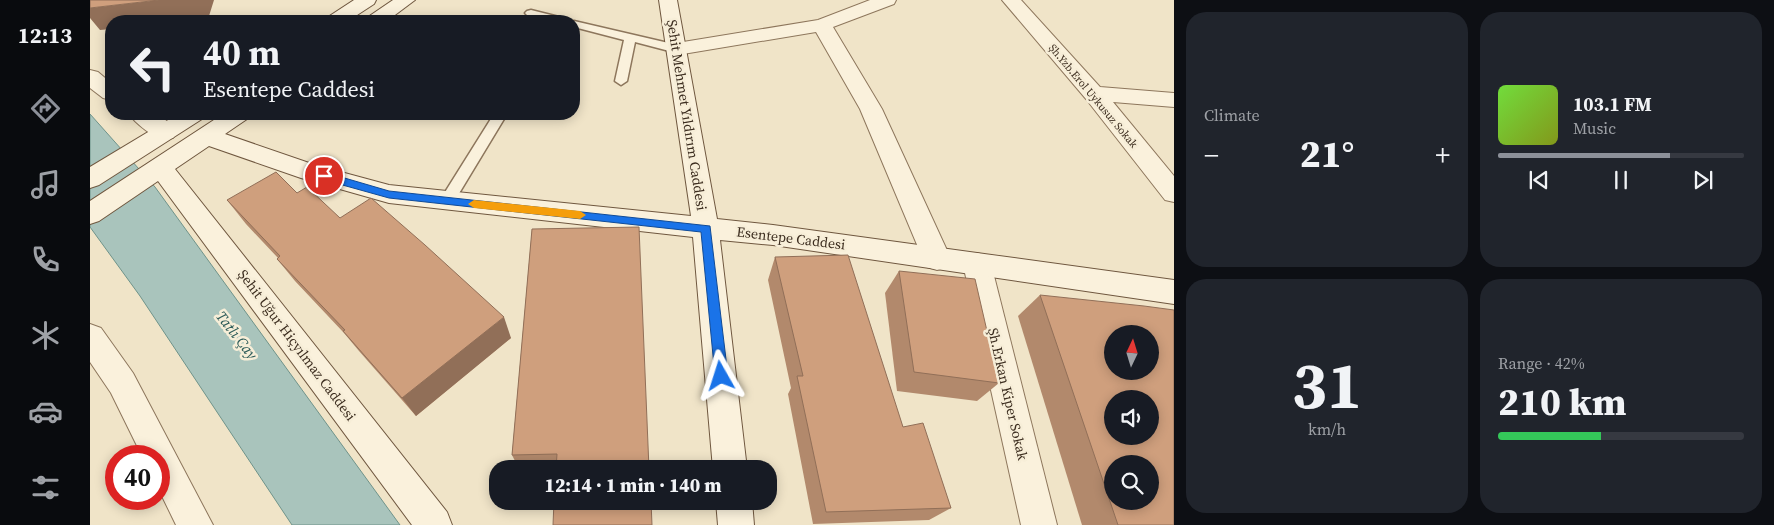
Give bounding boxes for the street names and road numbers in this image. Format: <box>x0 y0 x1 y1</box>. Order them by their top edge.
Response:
street label: Şehit Mehmet Yıldırım Caddesi <box>662 18 712 212</box>
street label: Şh.Yzb.Erol Uykusuz Sokak <box>1045 41 1142 152</box>
street label: Esentepe Caddesi <box>735 221 847 255</box>
street label: Şehit Uğur Hiçyılmaz Caddesi <box>233 265 361 425</box>
street label: Şh.Erkan Kiper Sokak <box>983 326 1033 463</box>

